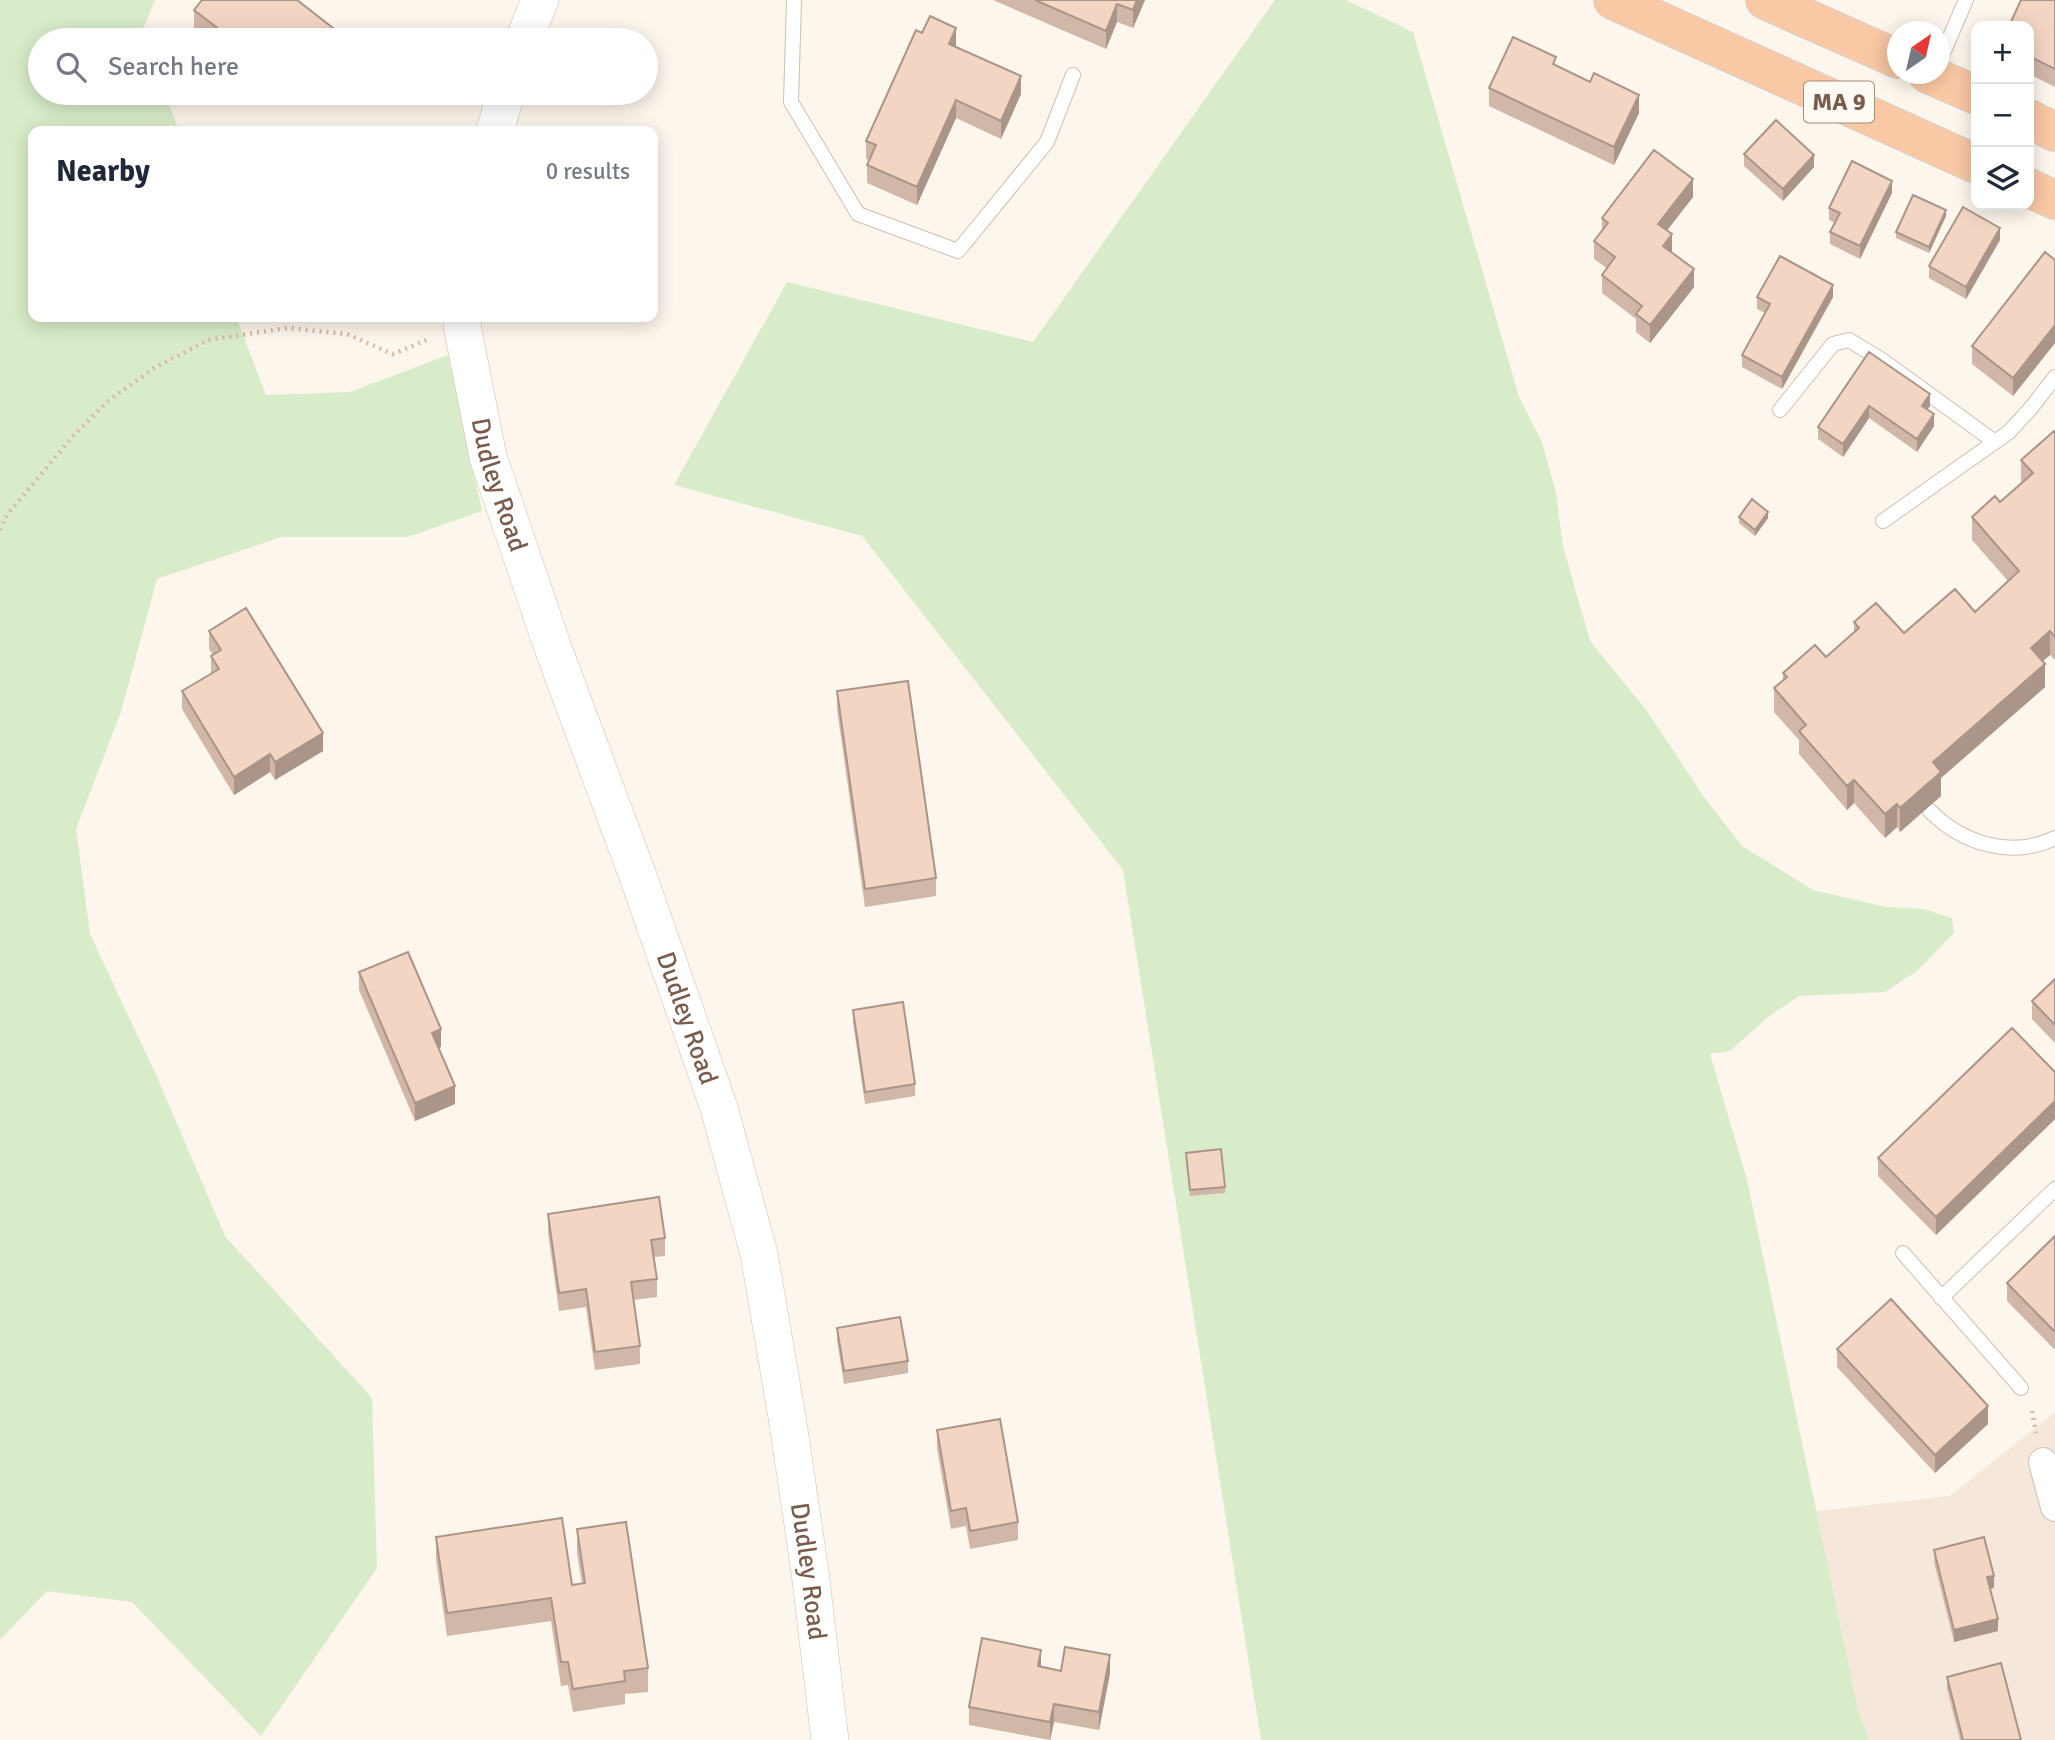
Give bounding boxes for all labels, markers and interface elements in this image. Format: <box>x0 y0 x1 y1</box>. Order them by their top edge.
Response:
north arrow <box>1887 21 1950 84</box>
map controls <box>1971 21 2034 210</box>
button: + <box>1971 21 2034 84</box>
search box <box>28 28 658 105</box>
icon: search <box>52 48 90 86</box>
text: Search here <box>108 51 239 83</box>
road number: MA 9 <box>1804 82 1874 122</box>
button: − <box>1971 84 2034 147</box>
button: layers <box>1971 147 2034 210</box>
text: Nearby <box>56 153 150 190</box>
text: 0 results <box>546 157 630 186</box>
street label: Dudley Road <box>464 415 534 556</box>
street label: Dudley Road <box>649 948 725 1089</box>
street label: Dudley Road <box>783 1500 833 1642</box>

